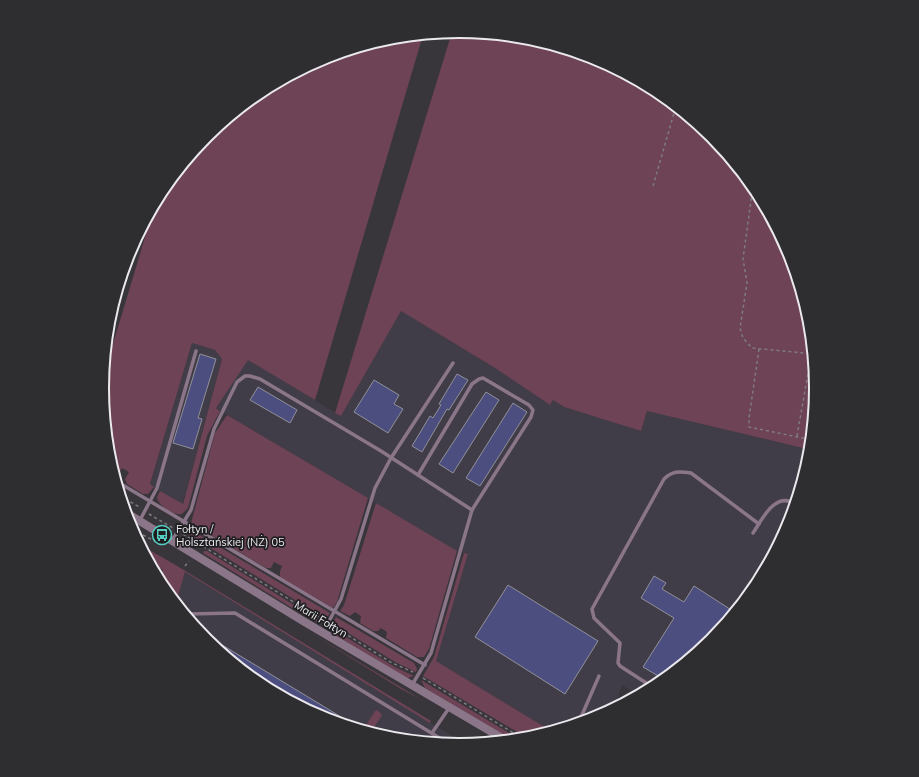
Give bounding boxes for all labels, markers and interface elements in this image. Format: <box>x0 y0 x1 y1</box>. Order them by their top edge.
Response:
place label: Fołtyn / Holsztańskiej (NŻ) 05 <box>176 522 285 549</box>
bus stop icon: Fołtyn / Holsztańskiej (NŻ) 05 <box>151 524 173 546</box>
street label: Marii Fołtyn <box>292 598 350 640</box>

